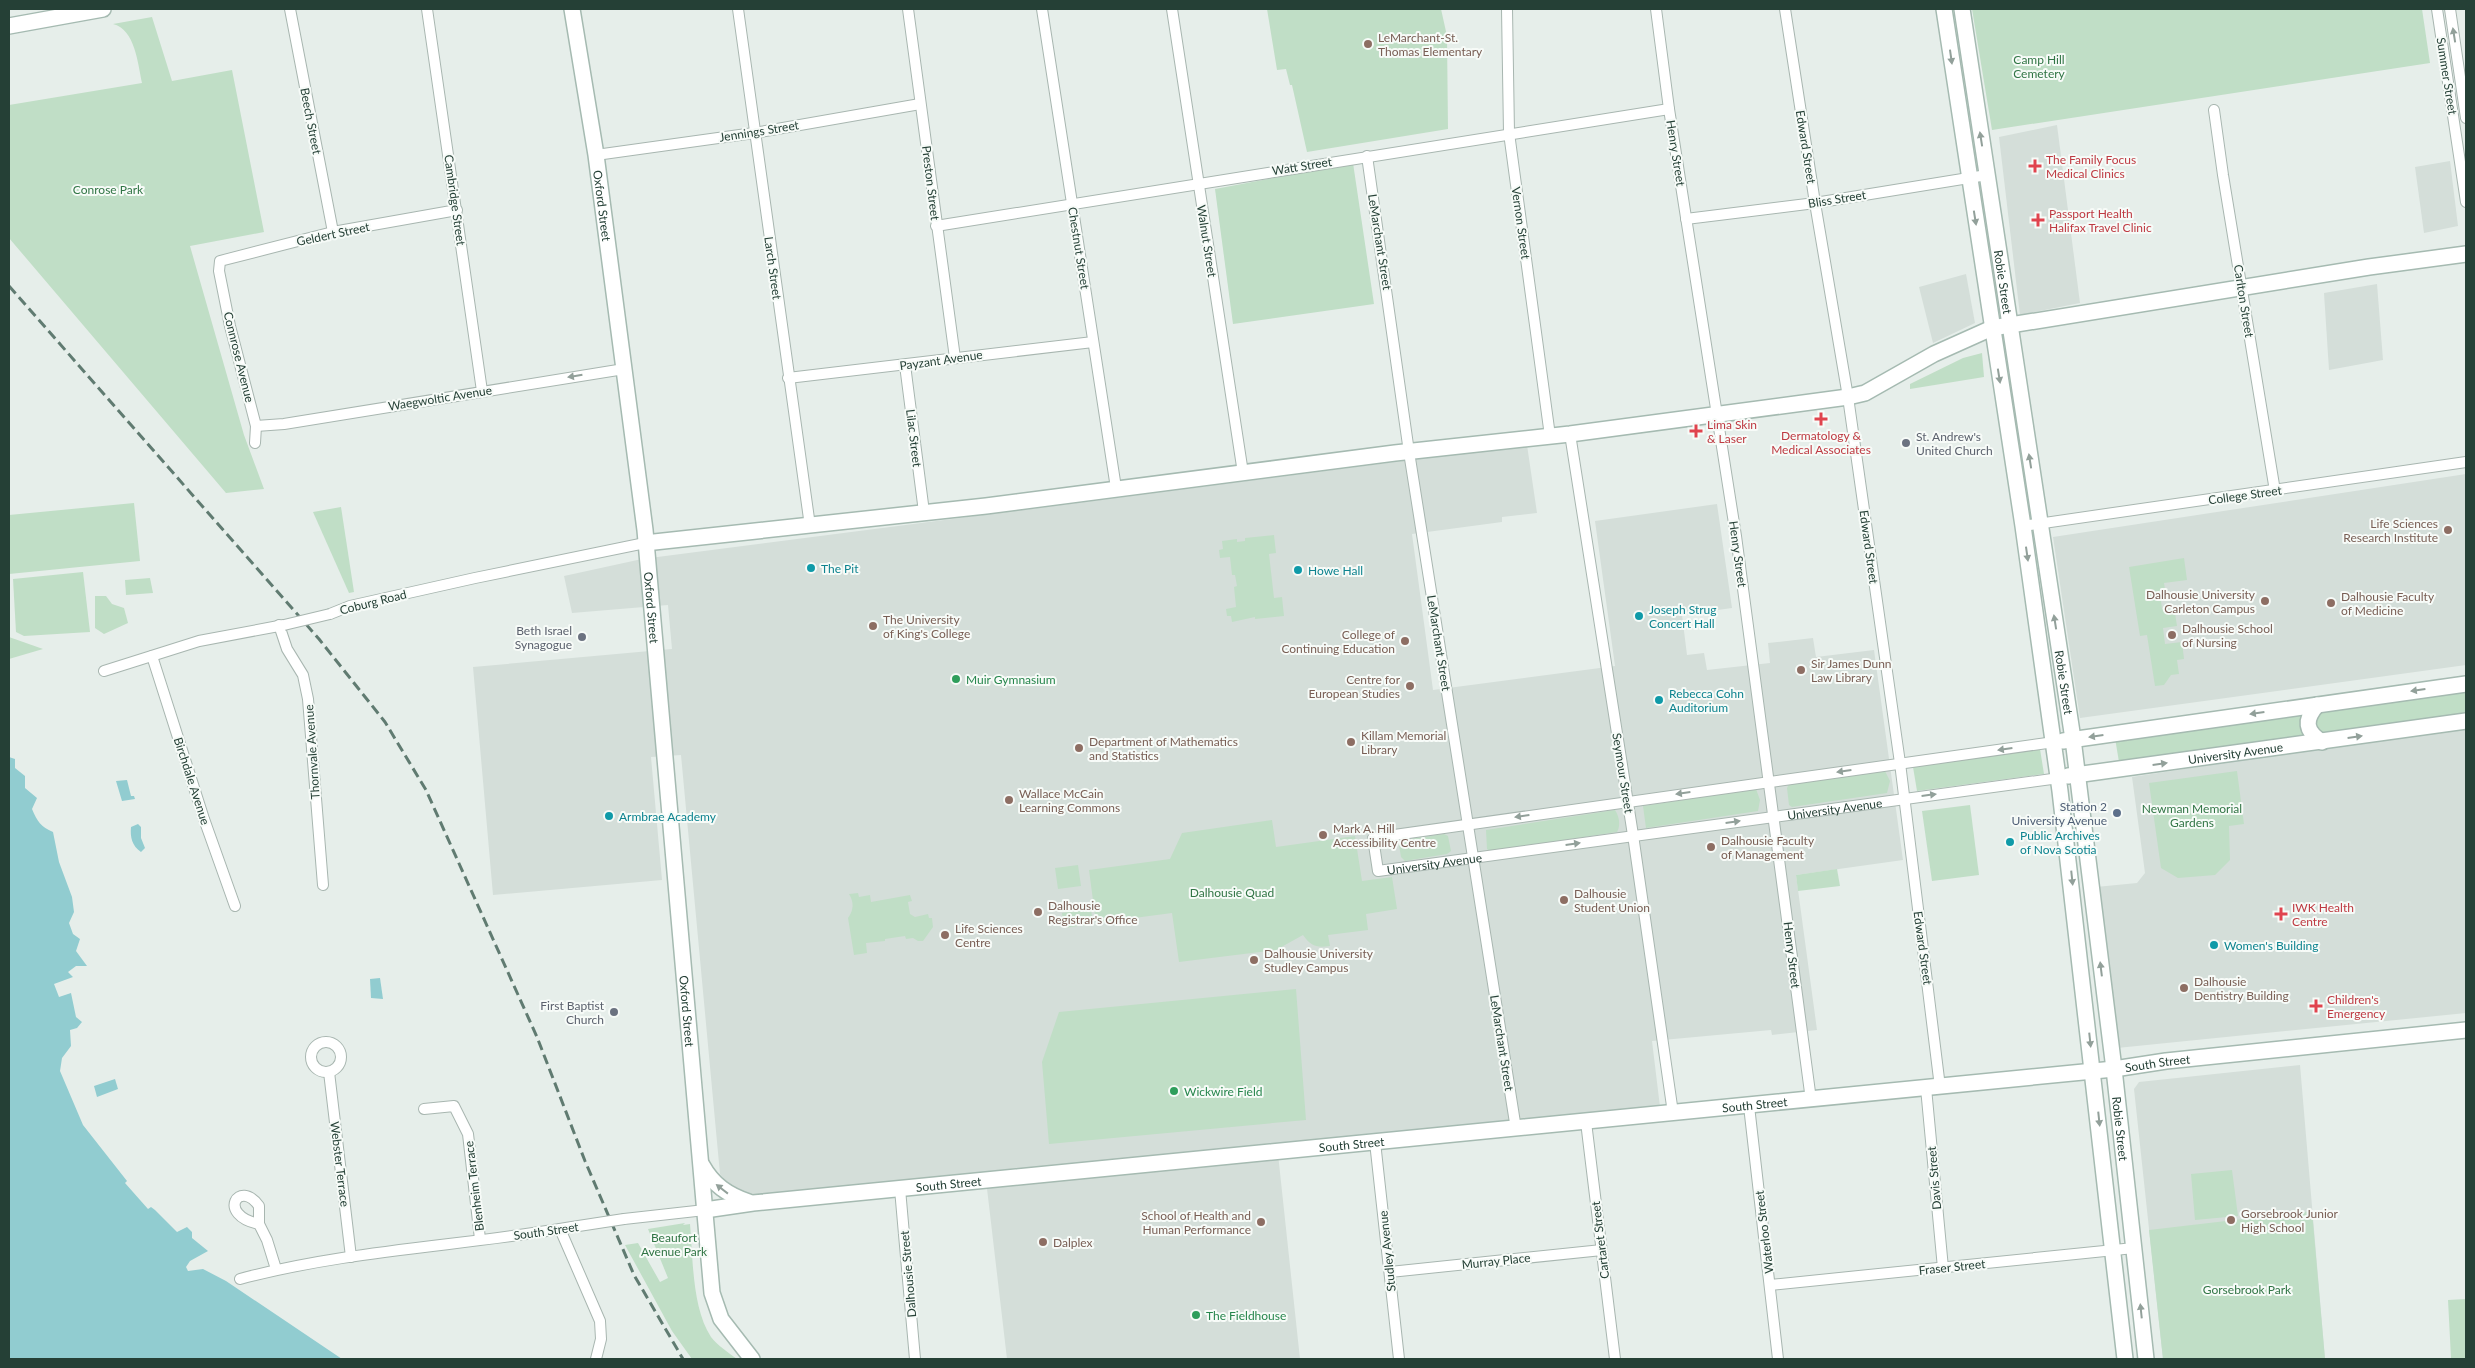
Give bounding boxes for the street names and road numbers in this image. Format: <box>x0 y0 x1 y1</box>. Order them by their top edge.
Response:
street label: Summer Street <box>2433 36 2461 116</box>
street label: Beech Street <box>297 86 325 156</box>
street label: Edward Street <box>1793 109 1819 186</box>
street label: Jennings Street <box>718 117 800 145</box>
street label: Henry Street <box>1663 119 1689 188</box>
street label: Preston Street <box>919 145 943 222</box>
street label: Cambridge Street <box>441 154 469 247</box>
street label: Watt Street <box>1271 154 1334 178</box>
street label: Oxford Street <box>591 169 615 243</box>
street label: Vernon Street <box>1509 186 1534 261</box>
street label: Bliss Street <box>1807 187 1868 211</box>
street label: LeMarchant Street <box>1365 193 1395 292</box>
street label: Walnut Street <box>1194 204 1220 279</box>
street label: Chestnut Street <box>1065 206 1093 291</box>
street label: Geldert Street <box>295 219 372 249</box>
street label: Larch Street <box>761 236 785 301</box>
street label: Robie Street <box>1991 249 2016 316</box>
street label: Carlton Street <box>2231 263 2257 339</box>
street label: Connrose Avenue <box>220 310 258 404</box>
street label: Payzant Avenue <box>899 347 983 373</box>
street label: Waegwoltic Avenue <box>387 382 493 414</box>
street label: Lilac Street <box>903 408 925 469</box>
street label: College Street <box>2207 482 2283 508</box>
street label: Edward Street <box>1856 509 1882 585</box>
street label: Henry Street <box>1726 520 1750 589</box>
street label: Oxford Street <box>641 571 662 645</box>
street label: Coburg Road <box>338 586 408 618</box>
street label: LeMarchant Street <box>1424 594 1454 693</box>
street label: Robie Street <box>2052 649 2077 716</box>
street label: Thornvale Avenue <box>301 704 323 800</box>
street label: Seymour Street <box>1609 732 1637 815</box>
street label: Birchdale Avenue <box>171 735 213 827</box>
street label: University Avenue <box>2187 739 2284 767</box>
street label: University Avenue <box>1786 795 1883 823</box>
street label: University Avenue <box>1386 849 1483 877</box>
street label: Edward Street <box>1910 910 1936 986</box>
street label: Henry Street <box>1780 921 1804 990</box>
street label: Oxford Street <box>677 975 698 1048</box>
street label: LeMarchant Street <box>1487 994 1517 1093</box>
street label: South Street <box>2124 1051 2191 1075</box>
street label: South Street <box>1721 1094 1789 1115</box>
street label: Robie Street <box>2110 1096 2132 1162</box>
street label: Webster Terrace <box>327 1120 353 1208</box>
street label: South Street <box>1318 1133 1386 1155</box>
street label: Blenheim Terrace <box>461 1140 487 1232</box>
street label: Davis Street <box>1924 1145 1944 1210</box>
street label: South Street <box>915 1173 983 1194</box>
street label: Waterloo Street <box>1751 1189 1777 1274</box>
street label: Cartaret Street <box>1588 1200 1612 1280</box>
street label: Studley Avenue <box>1375 1210 1399 1292</box>
street label: South Street <box>512 1219 580 1243</box>
street label: Dalhousie Street <box>897 1229 919 1318</box>
street label: Murray Place <box>1461 1250 1531 1272</box>
street label: Fraser Street <box>1918 1256 1987 1278</box>

